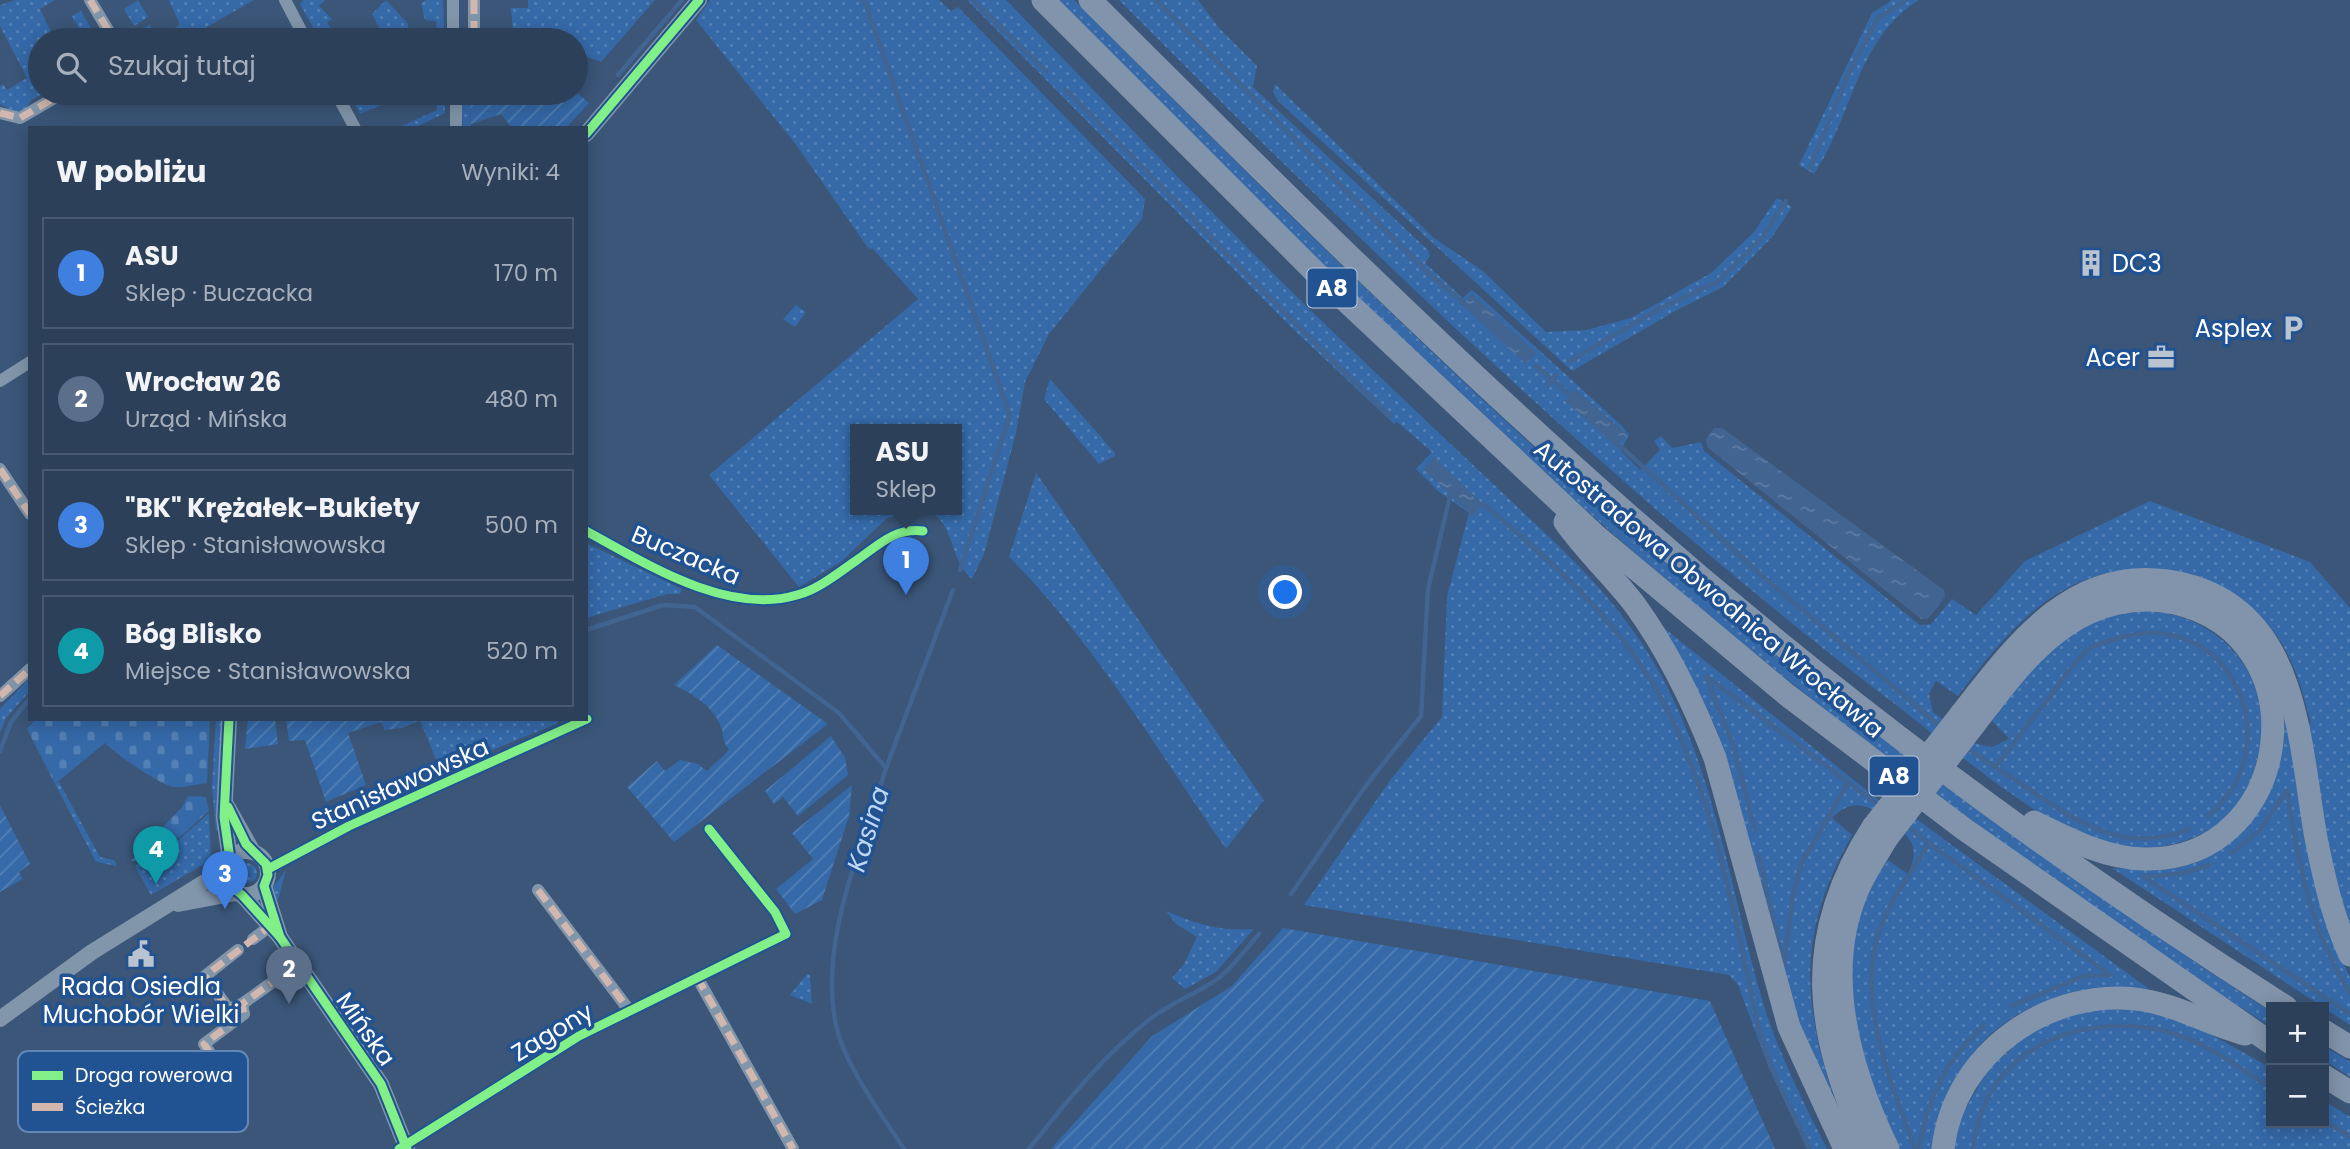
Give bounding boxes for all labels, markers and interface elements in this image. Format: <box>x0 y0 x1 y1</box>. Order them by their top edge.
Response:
search box <box>28 28 588 105</box>
icon: search <box>52 48 90 86</box>
text: Szukaj tutaj <box>108 48 256 84</box>
text: W pobliżu <box>56 150 207 193</box>
text: Wyniki: 4 <box>461 156 560 188</box>
text: ASU <box>125 238 178 274</box>
place label: DC3 <box>2112 247 2162 280</box>
building icon: DC3 <box>2076 248 2106 278</box>
text: 1 <box>77 257 85 289</box>
text: 170 m <box>494 257 558 289</box>
road number: A8 <box>1308 268 1356 308</box>
text: Sklep · Buczacka <box>125 277 313 309</box>
place label: Asplex <box>2195 312 2272 345</box>
parking icon: Asplex <box>2278 313 2308 343</box>
place label: Acer <box>2085 341 2140 374</box>
office icon: Acer <box>2146 342 2176 372</box>
text: Wrocław 26 <box>125 364 281 400</box>
text: 2 <box>74 383 88 415</box>
text: 480 m <box>485 383 558 415</box>
text: Urząd · Mińska <box>125 403 287 435</box>
popup <box>850 424 962 515</box>
street label: Autostradowa Obwodnica Wrocławia <box>1527 433 1891 745</box>
text: ASU <box>876 434 929 470</box>
text: Sklep <box>876 473 936 505</box>
text: "BK" Krężałek-Bukiety <box>125 490 420 526</box>
text: 3 <box>74 509 88 541</box>
text: 500 m <box>485 509 558 541</box>
street label: Buczacka <box>627 517 745 593</box>
text: Sklep · Stanisławowska <box>125 529 386 561</box>
pin: 1 <box>883 537 929 595</box>
your location <box>1268 575 1302 609</box>
text: Bóg Blisko <box>125 616 261 652</box>
text: 4 <box>73 635 89 667</box>
text: 520 m <box>486 635 558 667</box>
text: Miejsce · Stanisławowska <box>125 655 411 687</box>
street label: Stanisławowska <box>306 730 494 838</box>
road number: A8 <box>1870 756 1918 796</box>
water label: Kasina <box>838 782 898 876</box>
pin: 4 <box>133 826 179 884</box>
pin: 3 <box>202 851 248 909</box>
public building icon: Rada Osiedla Muchobór Wielki <box>126 939 156 969</box>
pin: 2 <box>266 946 312 1004</box>
place label: Rada Osiedla Muchobór Wielki <box>43 970 239 1031</box>
street label: Mińska <box>329 986 403 1072</box>
street label: Zagony <box>505 995 599 1069</box>
map controls <box>2266 1002 2329 1128</box>
button: + <box>2266 1002 2329 1065</box>
legend <box>18 1051 248 1132</box>
text: Droga rowerowa <box>75 1062 233 1089</box>
button: − <box>2266 1065 2329 1128</box>
text: Ścieżka <box>75 1094 145 1121</box>

